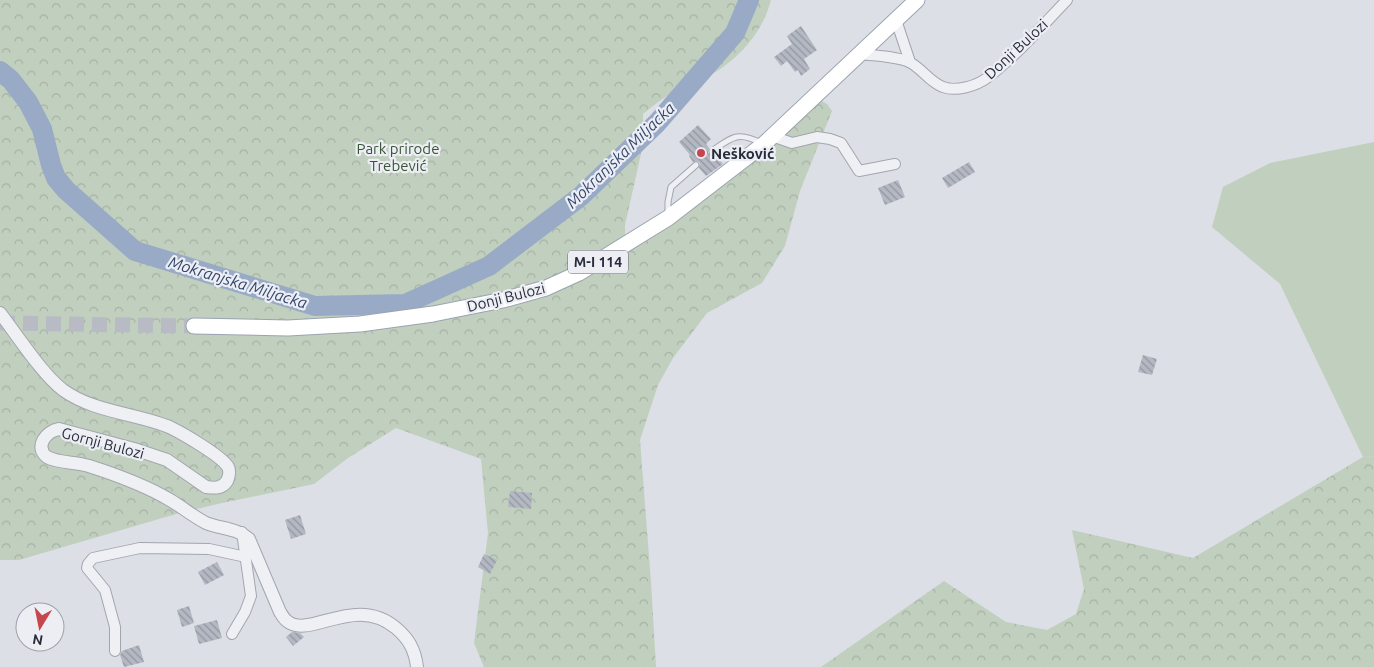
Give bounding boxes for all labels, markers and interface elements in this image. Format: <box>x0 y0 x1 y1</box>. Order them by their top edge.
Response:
street label: Donji Bulozi <box>981 16 1051 82</box>
water label: Mokranjska Miljacka <box>562 98 678 211</box>
park label: Park prirode Trebević <box>357 140 439 174</box>
place label: Nešković <box>711 145 774 162</box>
marker: Nešković <box>695 147 707 159</box>
road number: M-I 114 <box>568 250 628 274</box>
water label: Mokranjska Miljacka <box>167 252 310 312</box>
street label: Donji Bulozi <box>465 279 547 315</box>
street label: Gornji Bulozi <box>60 424 146 462</box>
north arrow <box>15 602 65 652</box>
text: N <box>31 631 44 649</box>

